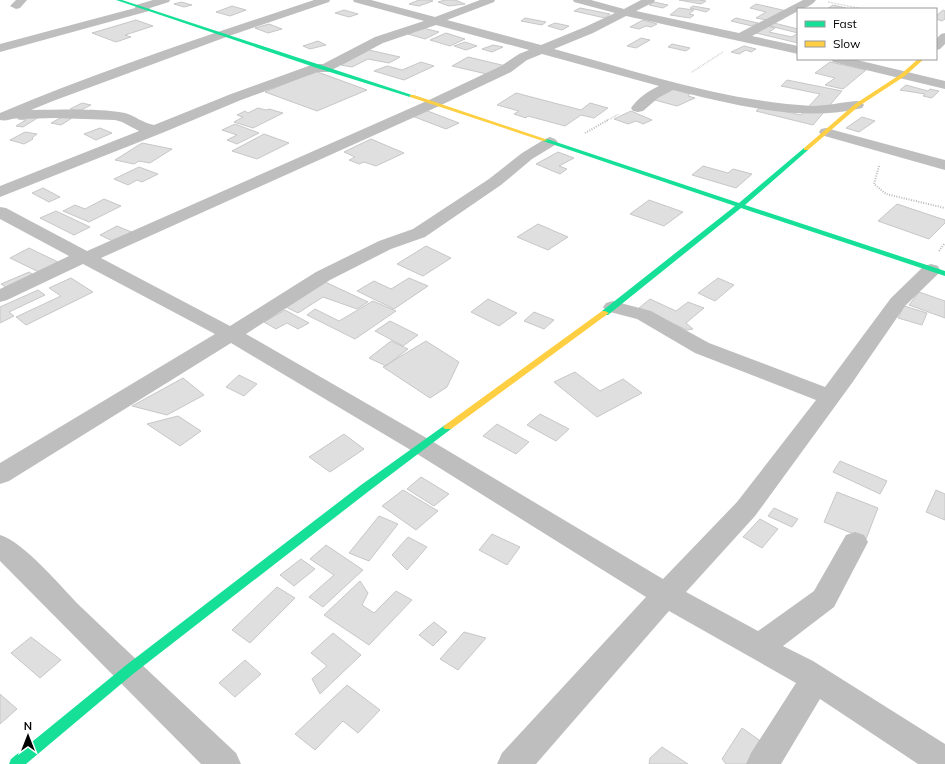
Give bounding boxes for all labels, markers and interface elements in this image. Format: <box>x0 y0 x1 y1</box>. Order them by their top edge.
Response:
legend <box>797 8 937 60</box>
text: Fast <box>833 16 857 31</box>
text: Slow <box>833 36 861 51</box>
north arrow <box>8 716 48 756</box>
text: N <box>24 719 32 733</box>

